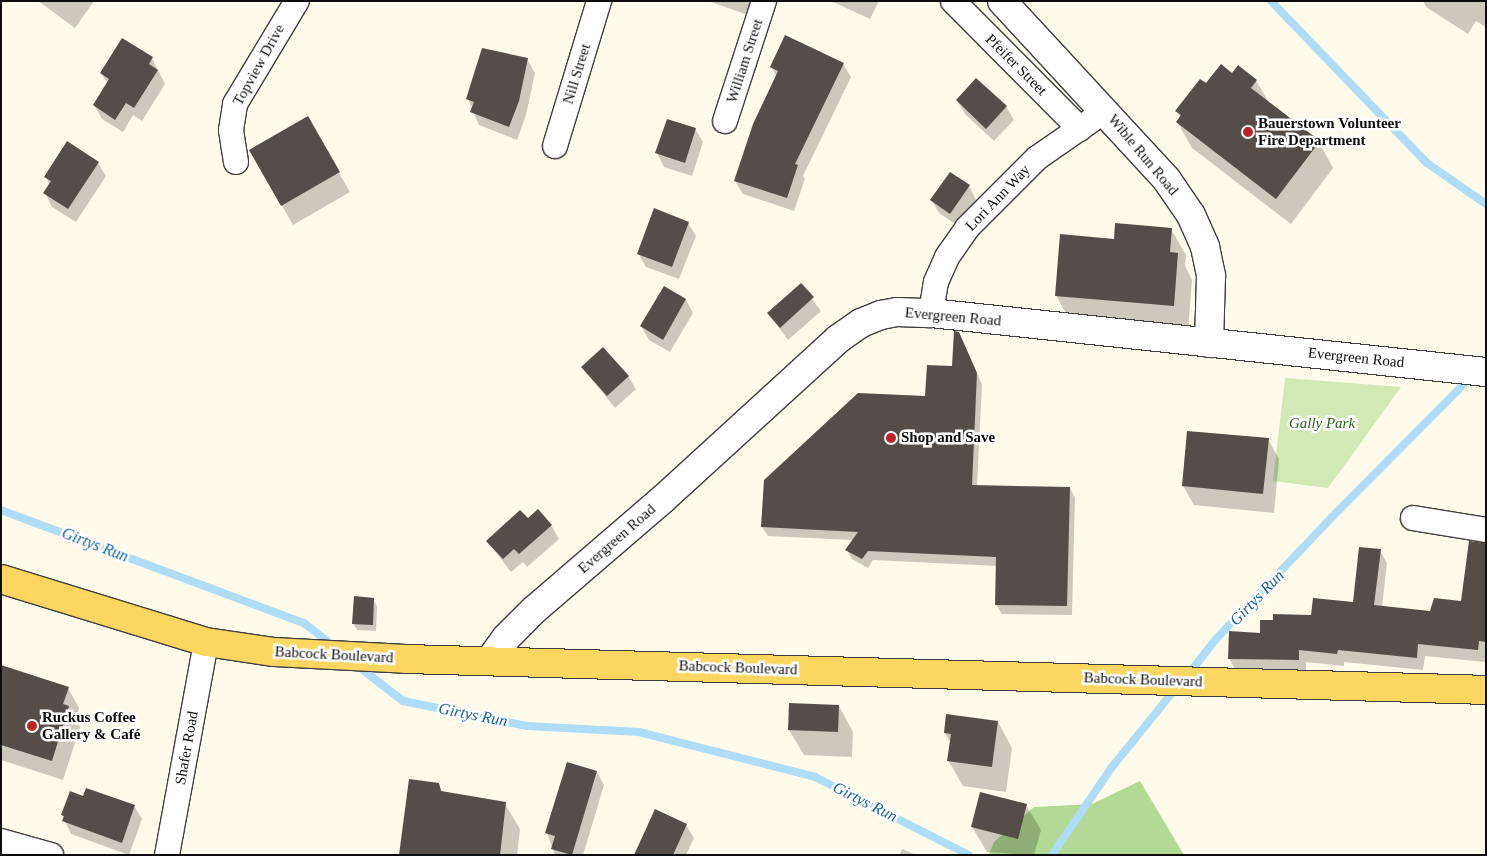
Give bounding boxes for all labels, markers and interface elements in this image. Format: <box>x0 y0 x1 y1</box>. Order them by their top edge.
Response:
street label: William Street <box>723 17 767 105</box>
street label: Topview Drive <box>229 21 289 109</box>
street label: Pfeifer Street <box>982 31 1050 99</box>
street label: Nill Street <box>559 42 595 106</box>
street label: Wible Run Road <box>1104 111 1182 199</box>
place label: Bauerstown Volunteer Fire Department <box>1258 114 1401 149</box>
marker: Bauerstown Volunteer Fire Department <box>1242 126 1254 138</box>
street label: Lori Ann Way <box>962 161 1034 235</box>
street label: Evergreen Road <box>904 304 1002 330</box>
street label: Evergreen Road <box>1307 344 1405 372</box>
park label: Gally Park <box>1289 415 1355 433</box>
place label: Shop and Save <box>901 429 995 447</box>
marker: Shop and Save <box>885 432 897 444</box>
street label: Evergreen Road <box>575 500 659 578</box>
water label: Girtys Run <box>59 524 131 566</box>
water label: Girtys Run <box>1226 566 1288 630</box>
street label: Babcock Boulevard <box>274 643 394 667</box>
street label: Babcock Boulevard <box>678 657 798 679</box>
street label: Babcock Boulevard <box>1083 669 1203 691</box>
water label: Girtys Run <box>437 699 509 731</box>
place label: Ruckus Coffee Gallery & Café <box>42 708 140 743</box>
street label: Shafer Road <box>172 710 202 786</box>
marker: Ruckus Coffee Gallery & Café <box>26 720 38 732</box>
water label: Girtys Run <box>830 778 900 826</box>

